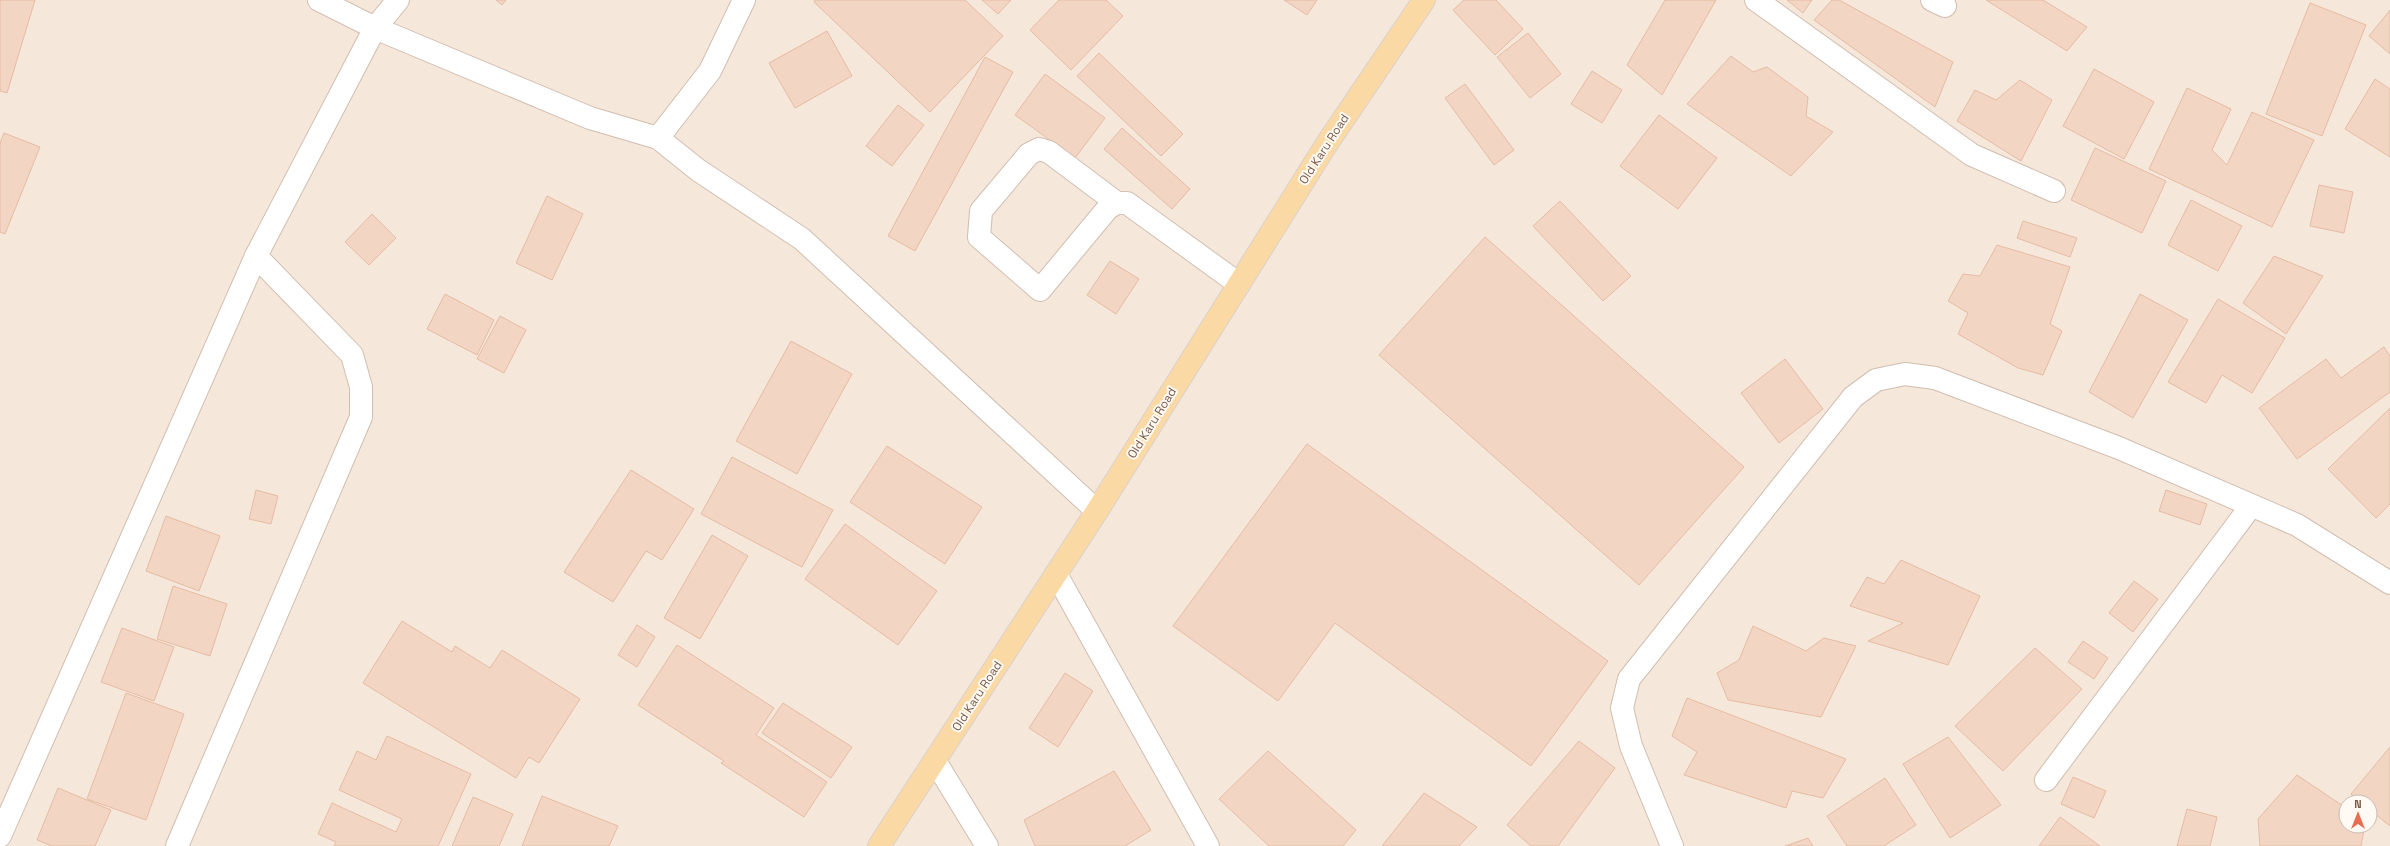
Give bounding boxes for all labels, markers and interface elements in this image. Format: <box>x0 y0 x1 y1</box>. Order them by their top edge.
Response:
street label: Old Karu Road <box>1295 111 1353 187</box>
street label: Old Karu Road <box>1124 385 1180 461</box>
street label: Old Karu Road <box>948 658 1006 734</box>
north arrow <box>2338 794 2378 834</box>
text: N <box>2354 797 2362 811</box>

